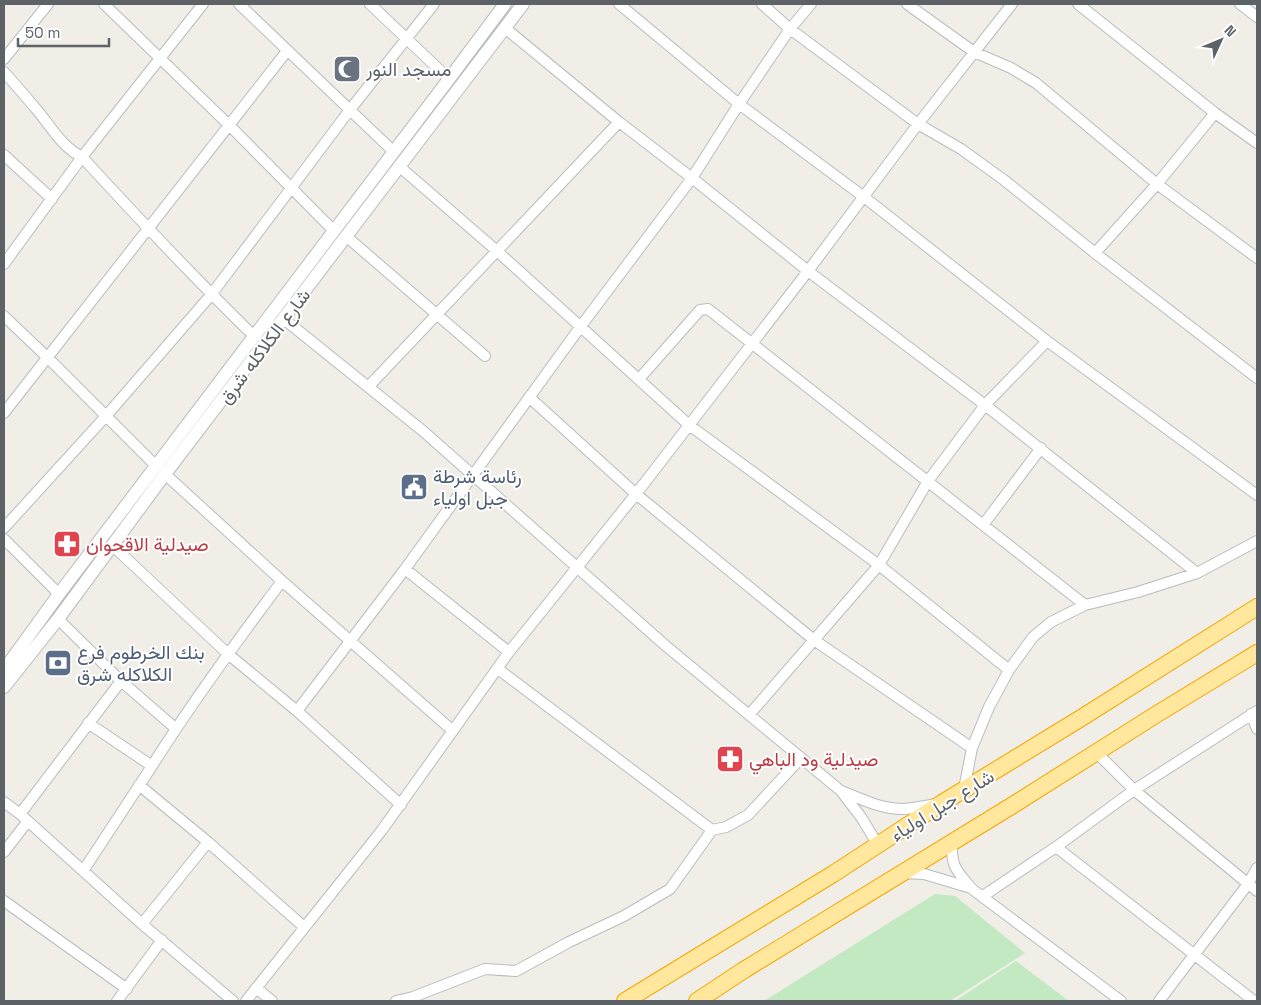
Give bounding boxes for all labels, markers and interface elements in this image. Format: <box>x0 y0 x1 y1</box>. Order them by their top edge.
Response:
scale bar <box>18 15 109 47</box>
north arrow <box>1196 15 1246 65</box>
text: N <box>1221 21 1240 41</box>
text: 50 m <box>25 23 60 42</box>
mosque icon: مسجد النور <box>332 54 362 84</box>
place label: مسجد النور <box>365 57 451 82</box>
street label: شارع الكلاكله شرق <box>213 284 316 409</box>
place label: رئاسة شرطة جبل اولياء <box>433 464 522 511</box>
public building icon: رئاسة شرطة جبل اولياء <box>399 472 429 502</box>
pharmacy icon: صيدلية الاقحوان <box>52 529 82 559</box>
place label: صيدلية الاقحوان <box>86 532 209 557</box>
place label: بنك الخرطوم فرع الكلاكله شرق <box>77 640 205 687</box>
bank icon: بنك الخرطوم فرع الكلاكله شرق <box>43 648 73 678</box>
pharmacy icon: صيدلية ود الباهي <box>715 744 745 774</box>
place label: صيدلية ود الباهي <box>749 747 878 775</box>
street label: شارع جبل اولياء <box>886 764 999 847</box>

